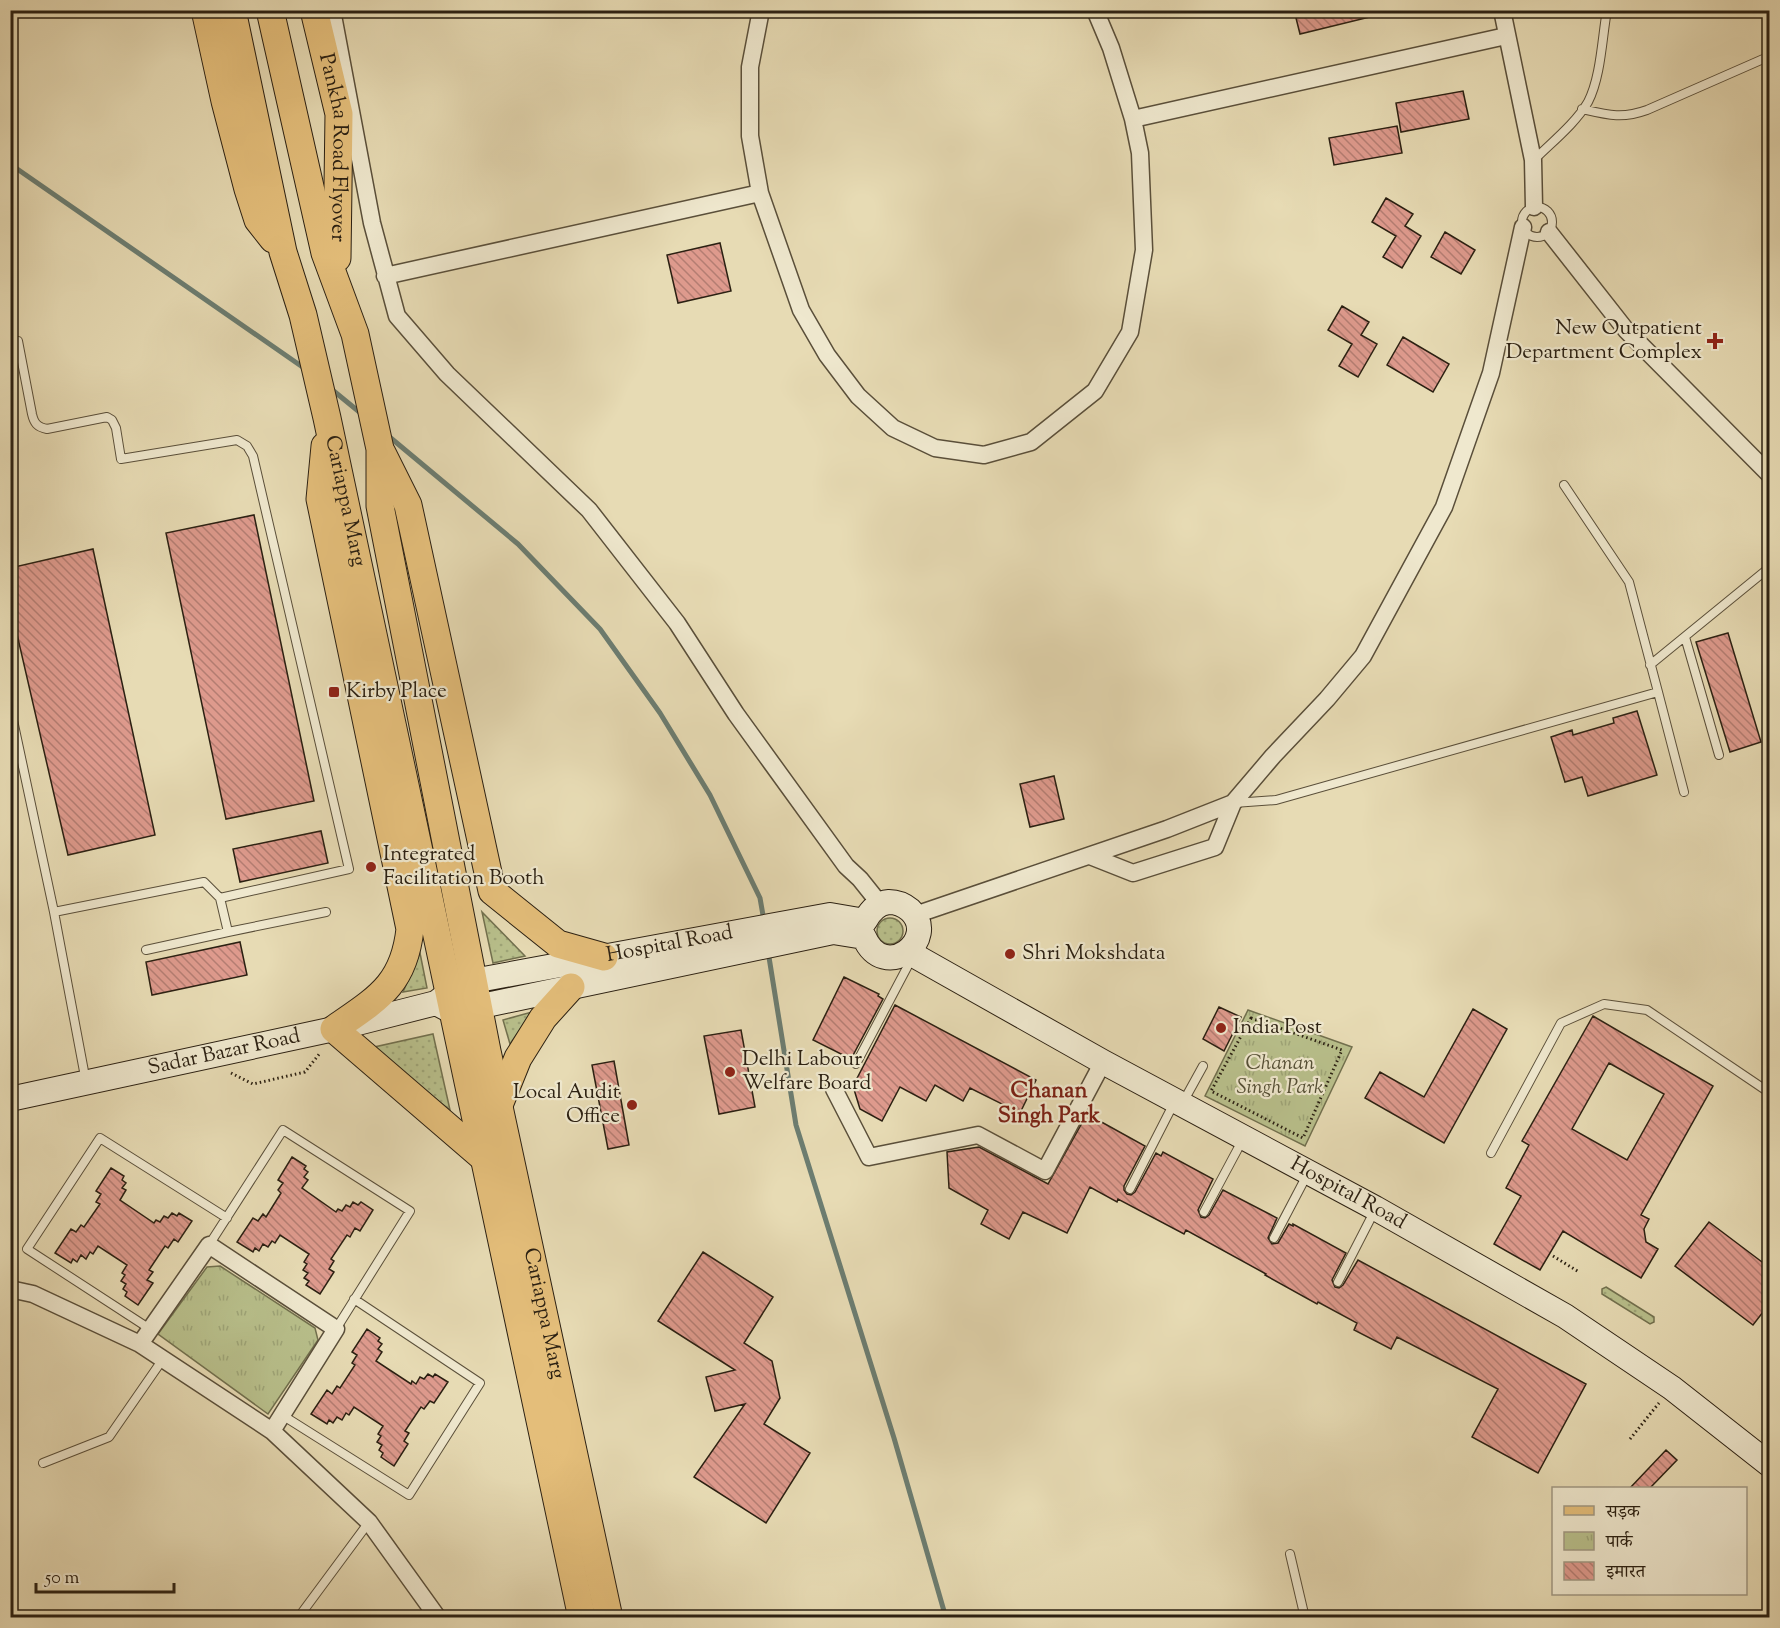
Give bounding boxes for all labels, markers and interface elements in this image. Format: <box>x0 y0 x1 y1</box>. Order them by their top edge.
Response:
street label: Pankha Road Flyover <box>310 50 354 242</box>
place label: New Outpatient Department Complex <box>1506 314 1702 368</box>
marker: New Outpatient Department Complex <box>1706 332 1724 350</box>
street label: Cariappa Marg <box>316 433 373 569</box>
place label: Kirby Place <box>346 677 447 707</box>
marker: Kirby Place <box>327 685 341 699</box>
place label: Integrated Facilitation Booth <box>383 840 545 894</box>
marker: Integrated Facilitation Booth <box>364 860 378 874</box>
street label: Hospital Road <box>604 918 736 971</box>
place label: Shri Mokshdata <box>1022 939 1166 969</box>
marker: Shri Mokshdata <box>1003 947 1017 961</box>
place label: India Post <box>1233 1013 1322 1043</box>
marker: India Post <box>1214 1021 1228 1035</box>
street label: Sadar Bazar Road <box>145 1022 303 1084</box>
place label: Delhi Labour Welfare Board <box>742 1045 872 1099</box>
park label: Chanan Singh Park <box>1237 1049 1324 1103</box>
marker: Delhi Labour Welfare Board <box>723 1065 737 1079</box>
district label: Chanan Singh Park <box>998 1076 1100 1133</box>
place label: Local Audit Office <box>513 1078 620 1132</box>
marker: Local Audit Office <box>625 1098 639 1112</box>
street label: Hospital Road <box>1284 1150 1412 1238</box>
street label: Cariappa Marg <box>515 1245 572 1382</box>
legend <box>1552 1487 1747 1595</box>
text: सड़क <box>1605 1500 1641 1526</box>
text: पार्क <box>1605 1530 1634 1556</box>
scale bar <box>36 1556 174 1594</box>
text: इमारत <box>1605 1560 1646 1586</box>
text: 50 m <box>44 1566 80 1592</box>

